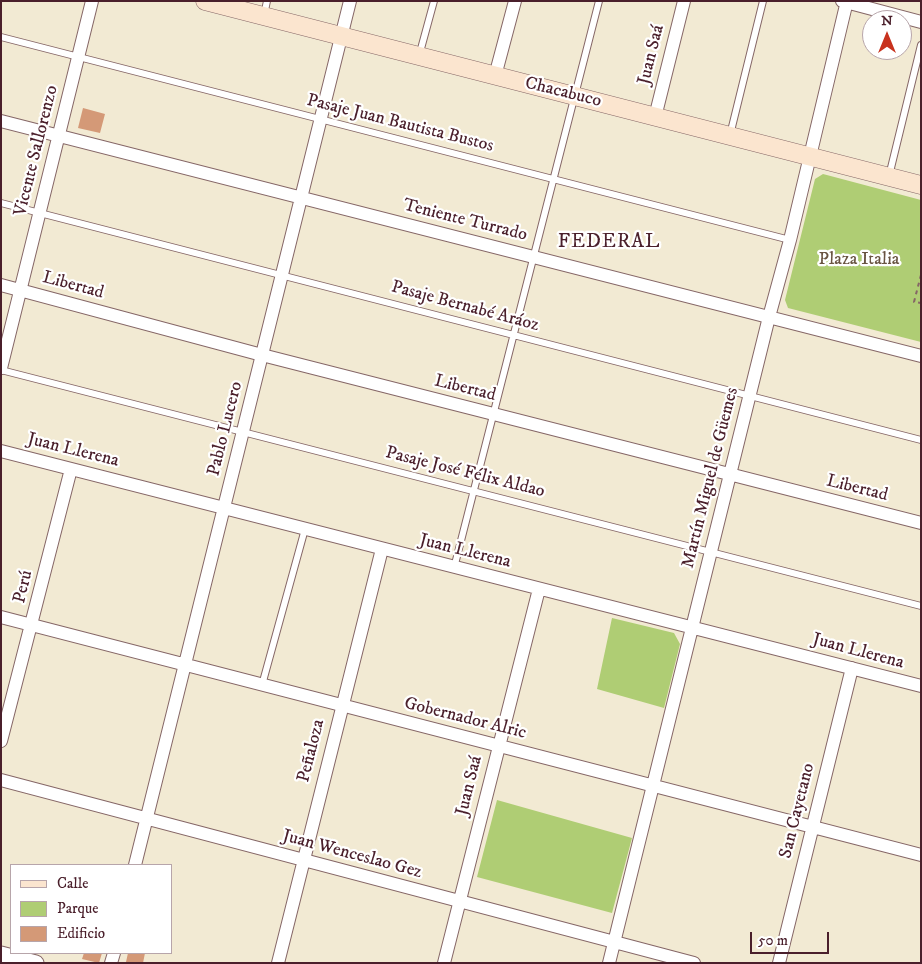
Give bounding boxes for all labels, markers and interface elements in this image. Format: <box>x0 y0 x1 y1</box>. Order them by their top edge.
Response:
north arrow <box>862 10 912 60</box>
text: N <box>881 12 893 30</box>
street label: Juan Saá <box>634 23 670 87</box>
street label: Chacabuco <box>523 73 603 113</box>
street label: Vicente Sallorenzo <box>10 83 64 219</box>
street label: Pasaje Juan Bautista Bustos <box>304 90 496 158</box>
street label: Teniente Turrado <box>401 195 529 247</box>
district label: FEDERAL <box>557 231 661 255</box>
park label: Plaza Italia <box>819 249 899 271</box>
street label: Libertad <box>40 267 106 305</box>
street label: Pasaje Bernabé Aráoz <box>389 277 541 337</box>
street label: Libertad <box>432 371 498 407</box>
street label: Pablo Lucero <box>204 379 248 479</box>
street label: Martín Miguel de Güemes <box>678 385 744 571</box>
street label: Juan Llerena <box>25 429 121 473</box>
street label: Pasaje José Félix Aldao <box>383 443 547 503</box>
street label: Libertad <box>824 471 890 507</box>
street label: Juan Llerena <box>417 530 513 574</box>
street label: Perú <box>10 568 38 606</box>
street label: Juan Llerena <box>810 629 906 675</box>
street label: Gobernador Alric <box>402 693 528 745</box>
street label: Peñaloza <box>294 717 330 785</box>
street label: Juan Saá <box>452 754 488 818</box>
street label: San Cayetano <box>776 761 820 861</box>
street label: Juan Wenceslao Gez <box>280 826 424 884</box>
legend <box>10 864 172 954</box>
text: Calle <box>57 874 89 893</box>
text: Parque <box>57 899 98 918</box>
scale bar <box>752 922 831 954</box>
text: Edificio <box>57 924 105 943</box>
text: 50 m <box>758 931 788 950</box>

